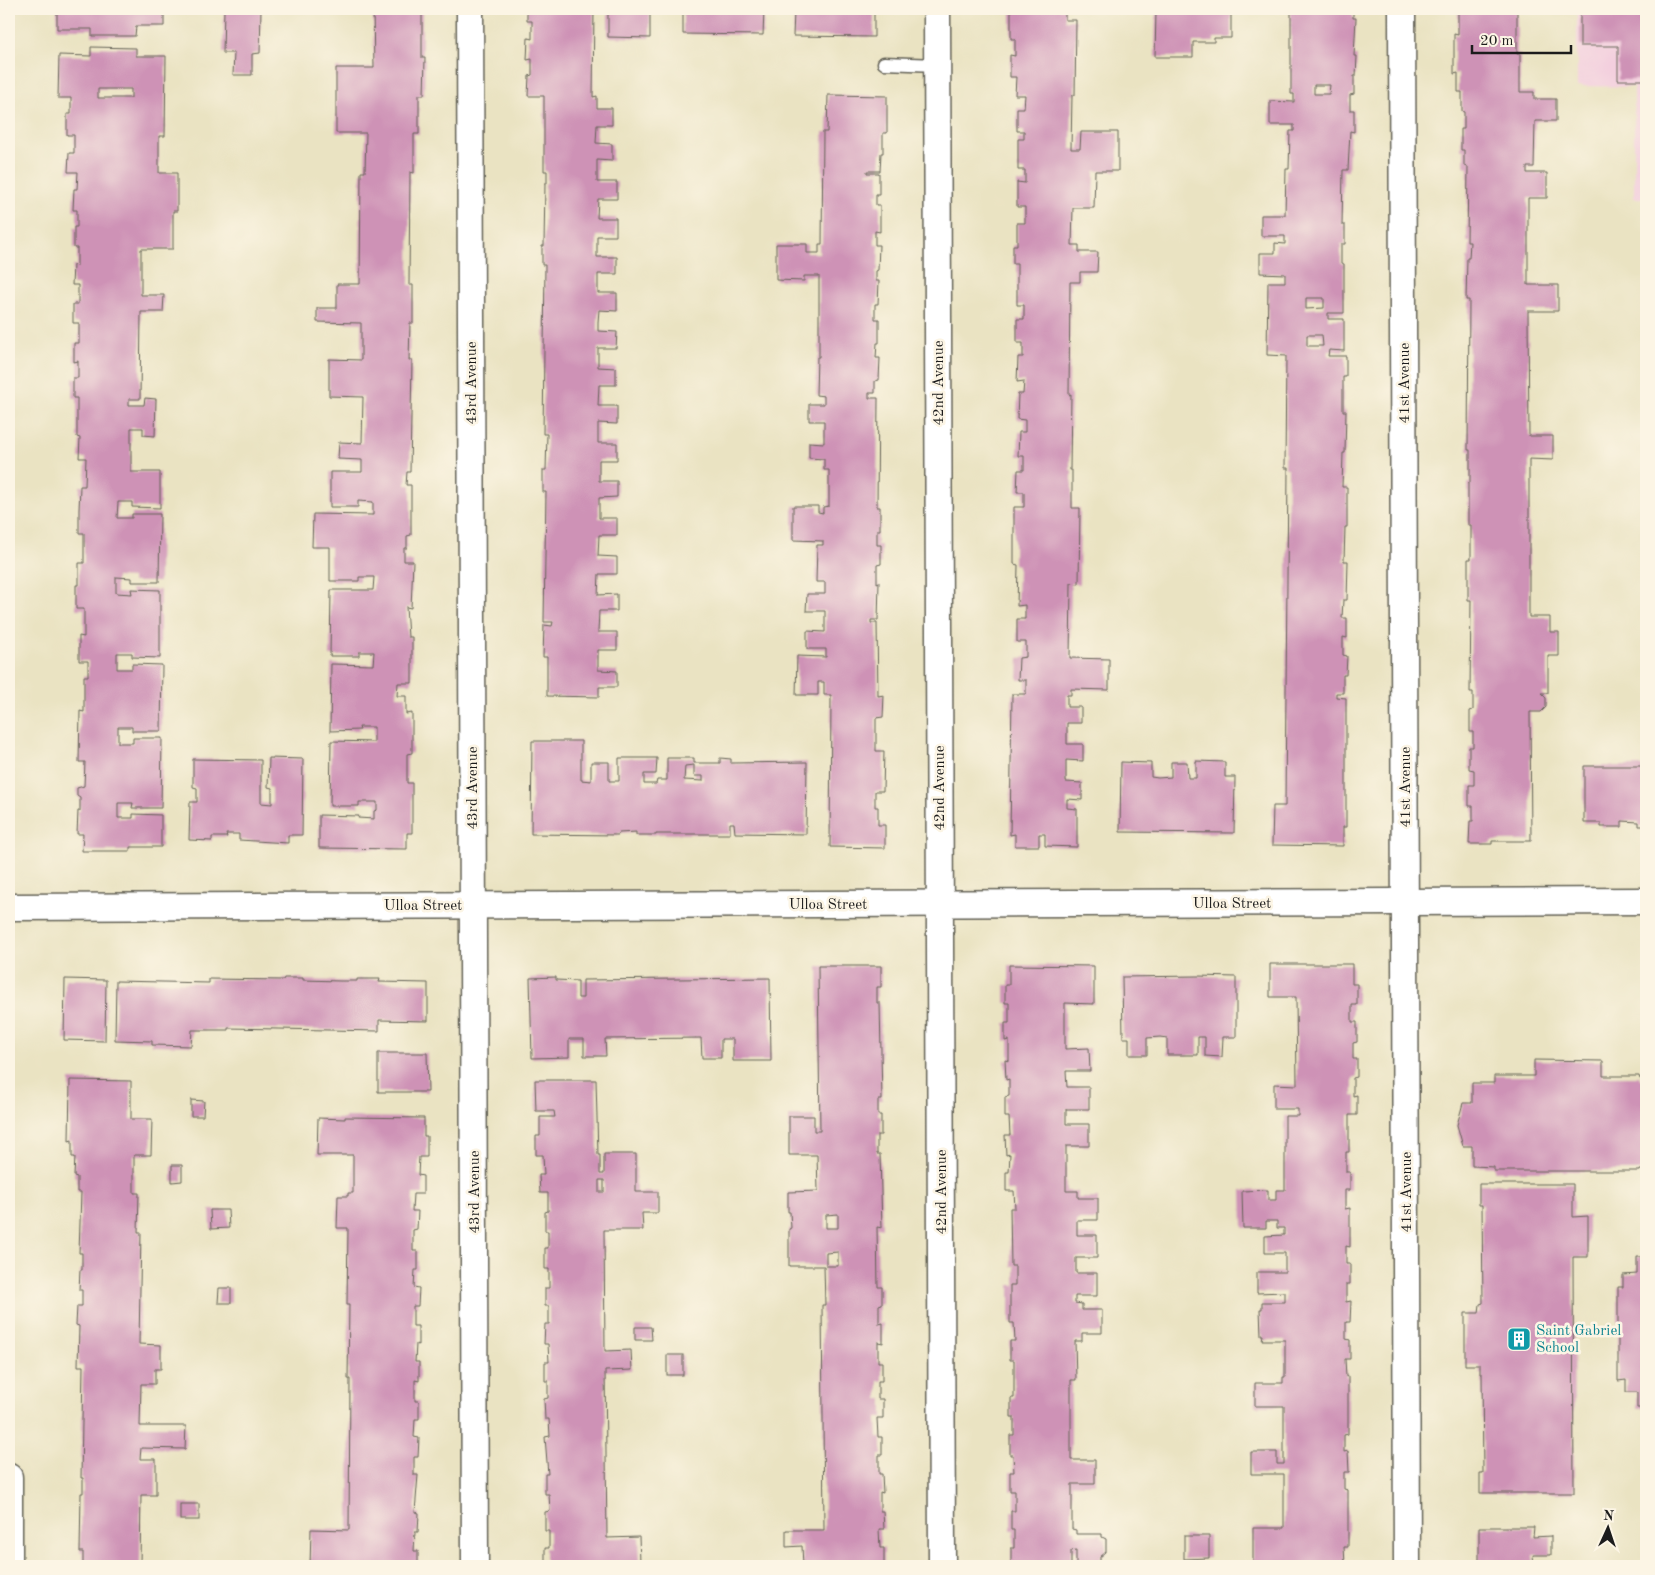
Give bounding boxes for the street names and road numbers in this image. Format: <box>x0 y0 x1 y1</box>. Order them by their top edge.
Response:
street label: 42nd Avenue <box>932 340 947 426</box>
street label: 43rd Avenue <box>465 341 480 425</box>
street label: 41st Avenue <box>1398 342 1413 424</box>
street label: 42nd Avenue <box>933 745 948 831</box>
street label: 43rd Avenue <box>466 746 481 830</box>
street label: 41st Avenue <box>1399 746 1414 828</box>
street label: Ulloa Street <box>1193 897 1271 912</box>
street label: Ulloa Street <box>789 898 867 913</box>
street label: Ulloa Street <box>384 899 462 914</box>
street label: 42nd Avenue <box>935 1149 950 1235</box>
street label: 43rd Avenue <box>468 1150 483 1234</box>
street label: 41st Avenue <box>1400 1151 1415 1233</box>

